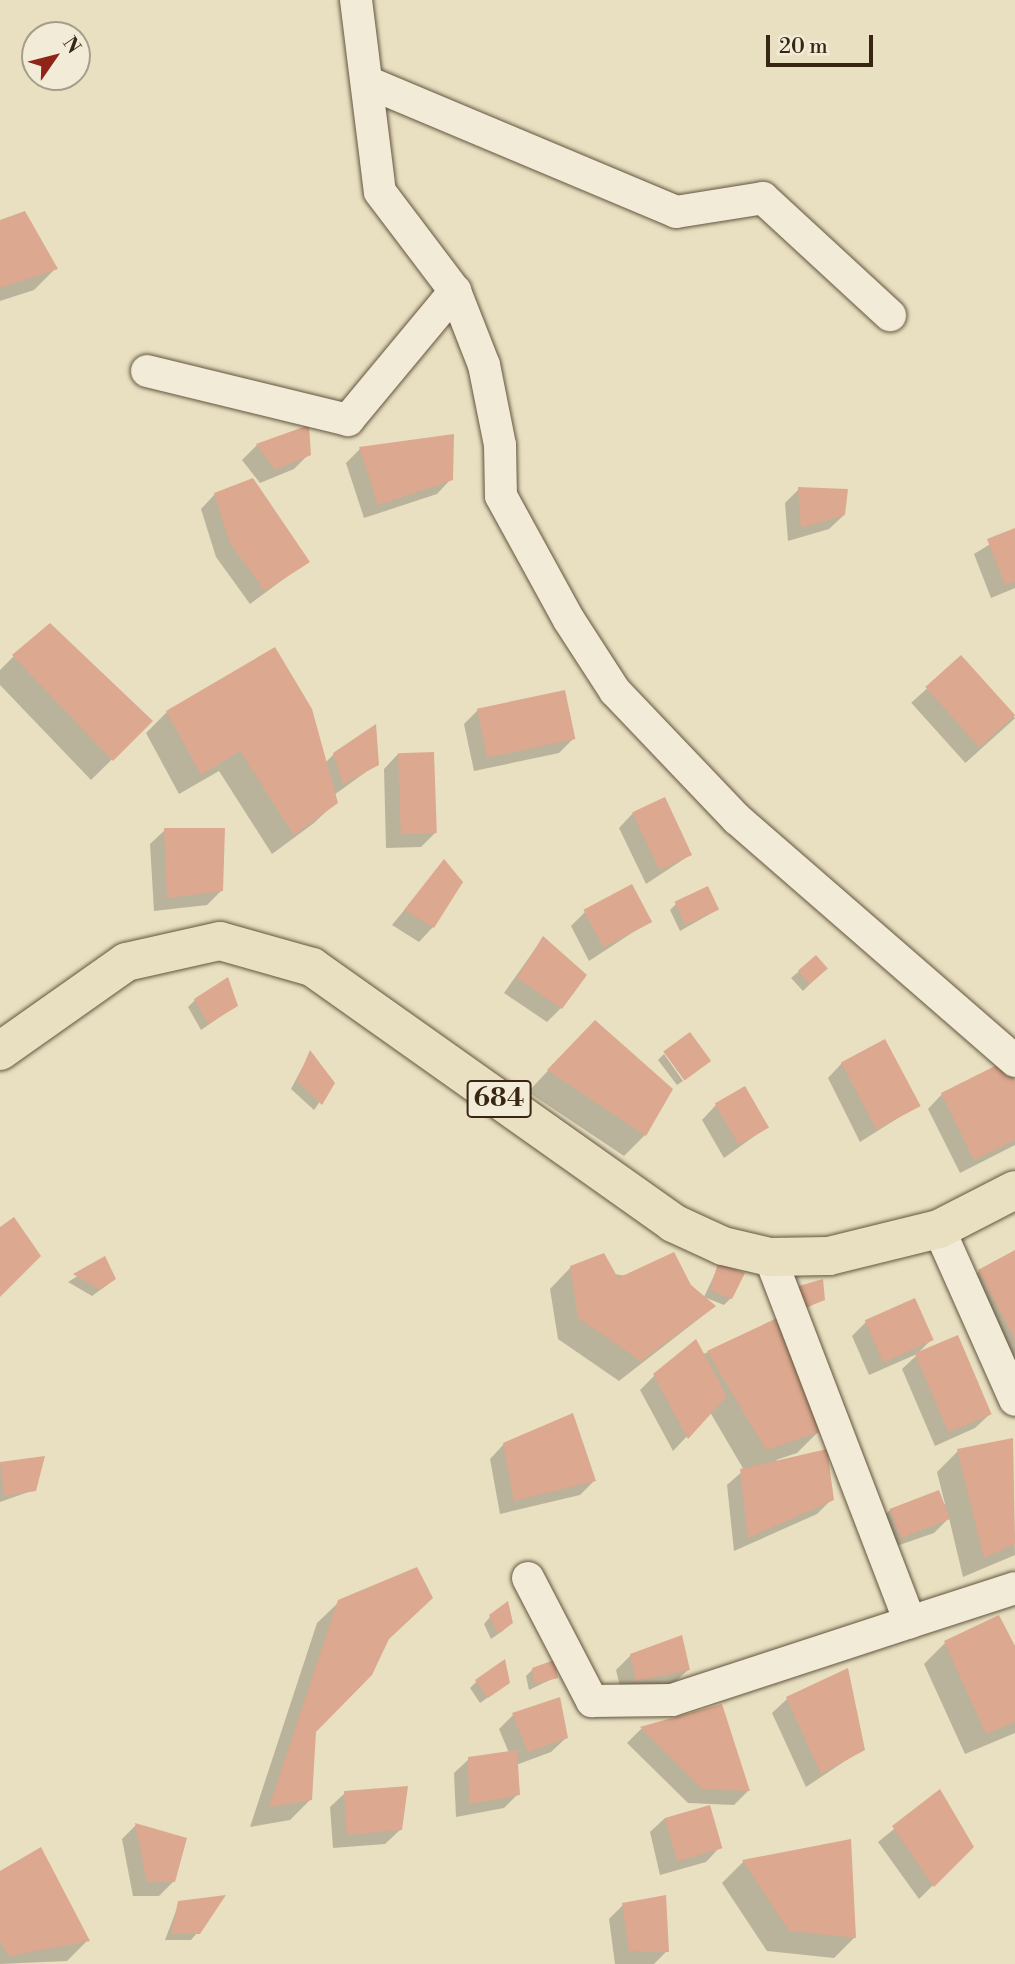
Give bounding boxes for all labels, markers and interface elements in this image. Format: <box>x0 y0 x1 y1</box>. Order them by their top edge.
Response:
north arrow <box>21 21 91 91</box>
scale bar <box>770 21 877 65</box>
text: N <box>57 32 86 58</box>
text: 20 m <box>779 34 828 60</box>
road number: 684 <box>466 1076 532 1122</box>

